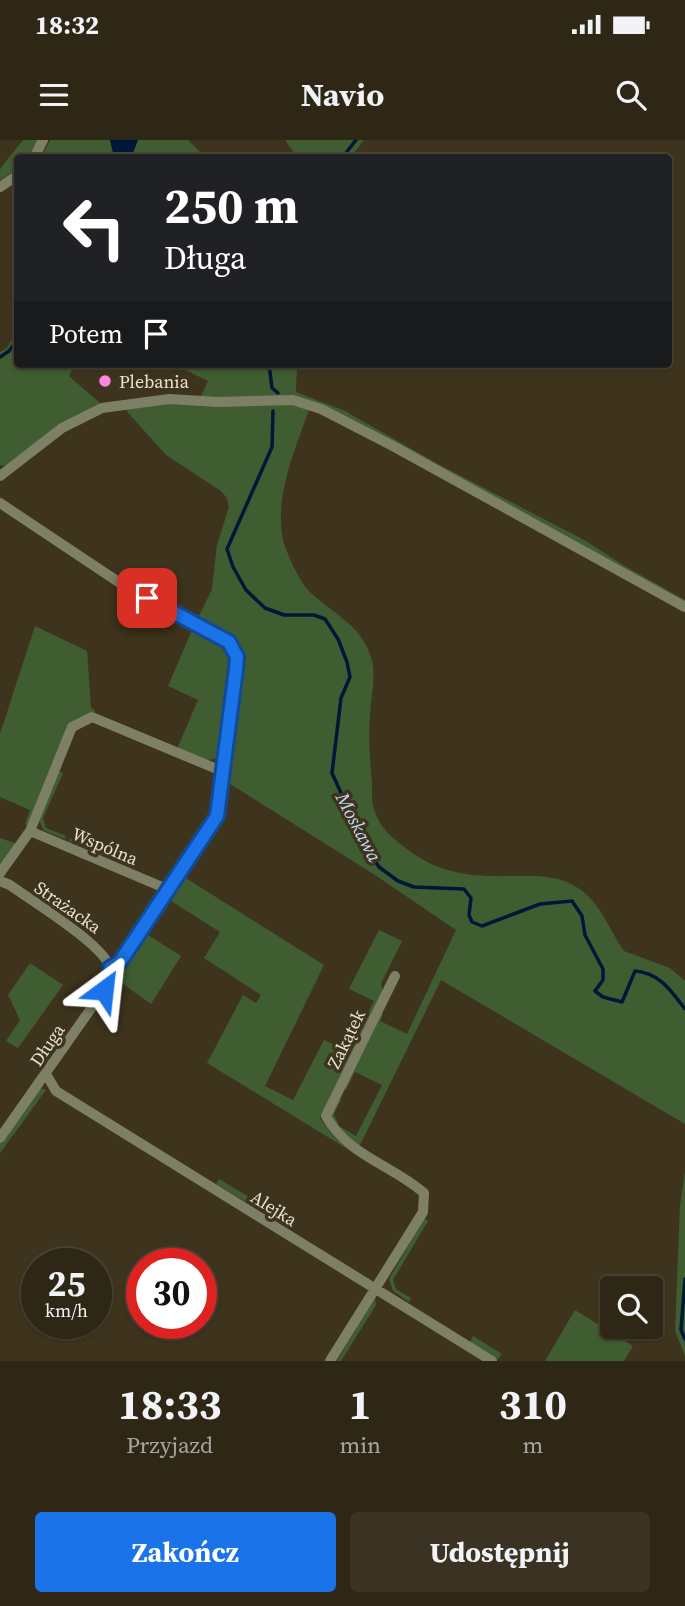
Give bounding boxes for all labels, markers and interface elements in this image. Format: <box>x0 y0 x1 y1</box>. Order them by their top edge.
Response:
text: 18:32 <box>35 7 99 43</box>
text: Navio <box>301 73 384 117</box>
icon: menu <box>35 76 73 114</box>
icon: search <box>612 76 650 114</box>
text: 250 m <box>164 172 299 239</box>
icon: left <box>49 182 140 273</box>
text: Długa <box>164 236 246 280</box>
icon: arrive <box>137 315 175 353</box>
text: Potem <box>49 316 123 352</box>
place label: Plebania <box>119 369 190 394</box>
marker: Plebania <box>97 373 113 389</box>
pin <box>117 568 177 628</box>
icon: arrive <box>128 579 166 617</box>
water label: Moskawa <box>329 787 388 866</box>
street label: Wspólna <box>68 821 143 871</box>
street label: Strażacka <box>30 875 107 940</box>
position arrow <box>67 953 141 1027</box>
street label: Zakątek <box>321 1005 371 1073</box>
street label: Długa <box>24 1018 71 1071</box>
street label: Alejka <box>246 1184 303 1232</box>
speed limit sign: 30 <box>126 1248 217 1339</box>
text: 25 <box>48 1260 85 1308</box>
map controls <box>600 1276 663 1339</box>
button: search <box>600 1276 663 1339</box>
text: km/h <box>45 1298 88 1323</box>
text: 18:33 <box>118 1375 222 1433</box>
text: 1 <box>349 1375 372 1433</box>
text: 310 <box>499 1375 567 1433</box>
text: Przyjazd <box>126 1429 213 1461</box>
text: min <box>339 1429 381 1461</box>
text: m <box>523 1429 543 1461</box>
button: Zakończ <box>35 1512 336 1592</box>
button: Udostępnij <box>350 1512 650 1592</box>

